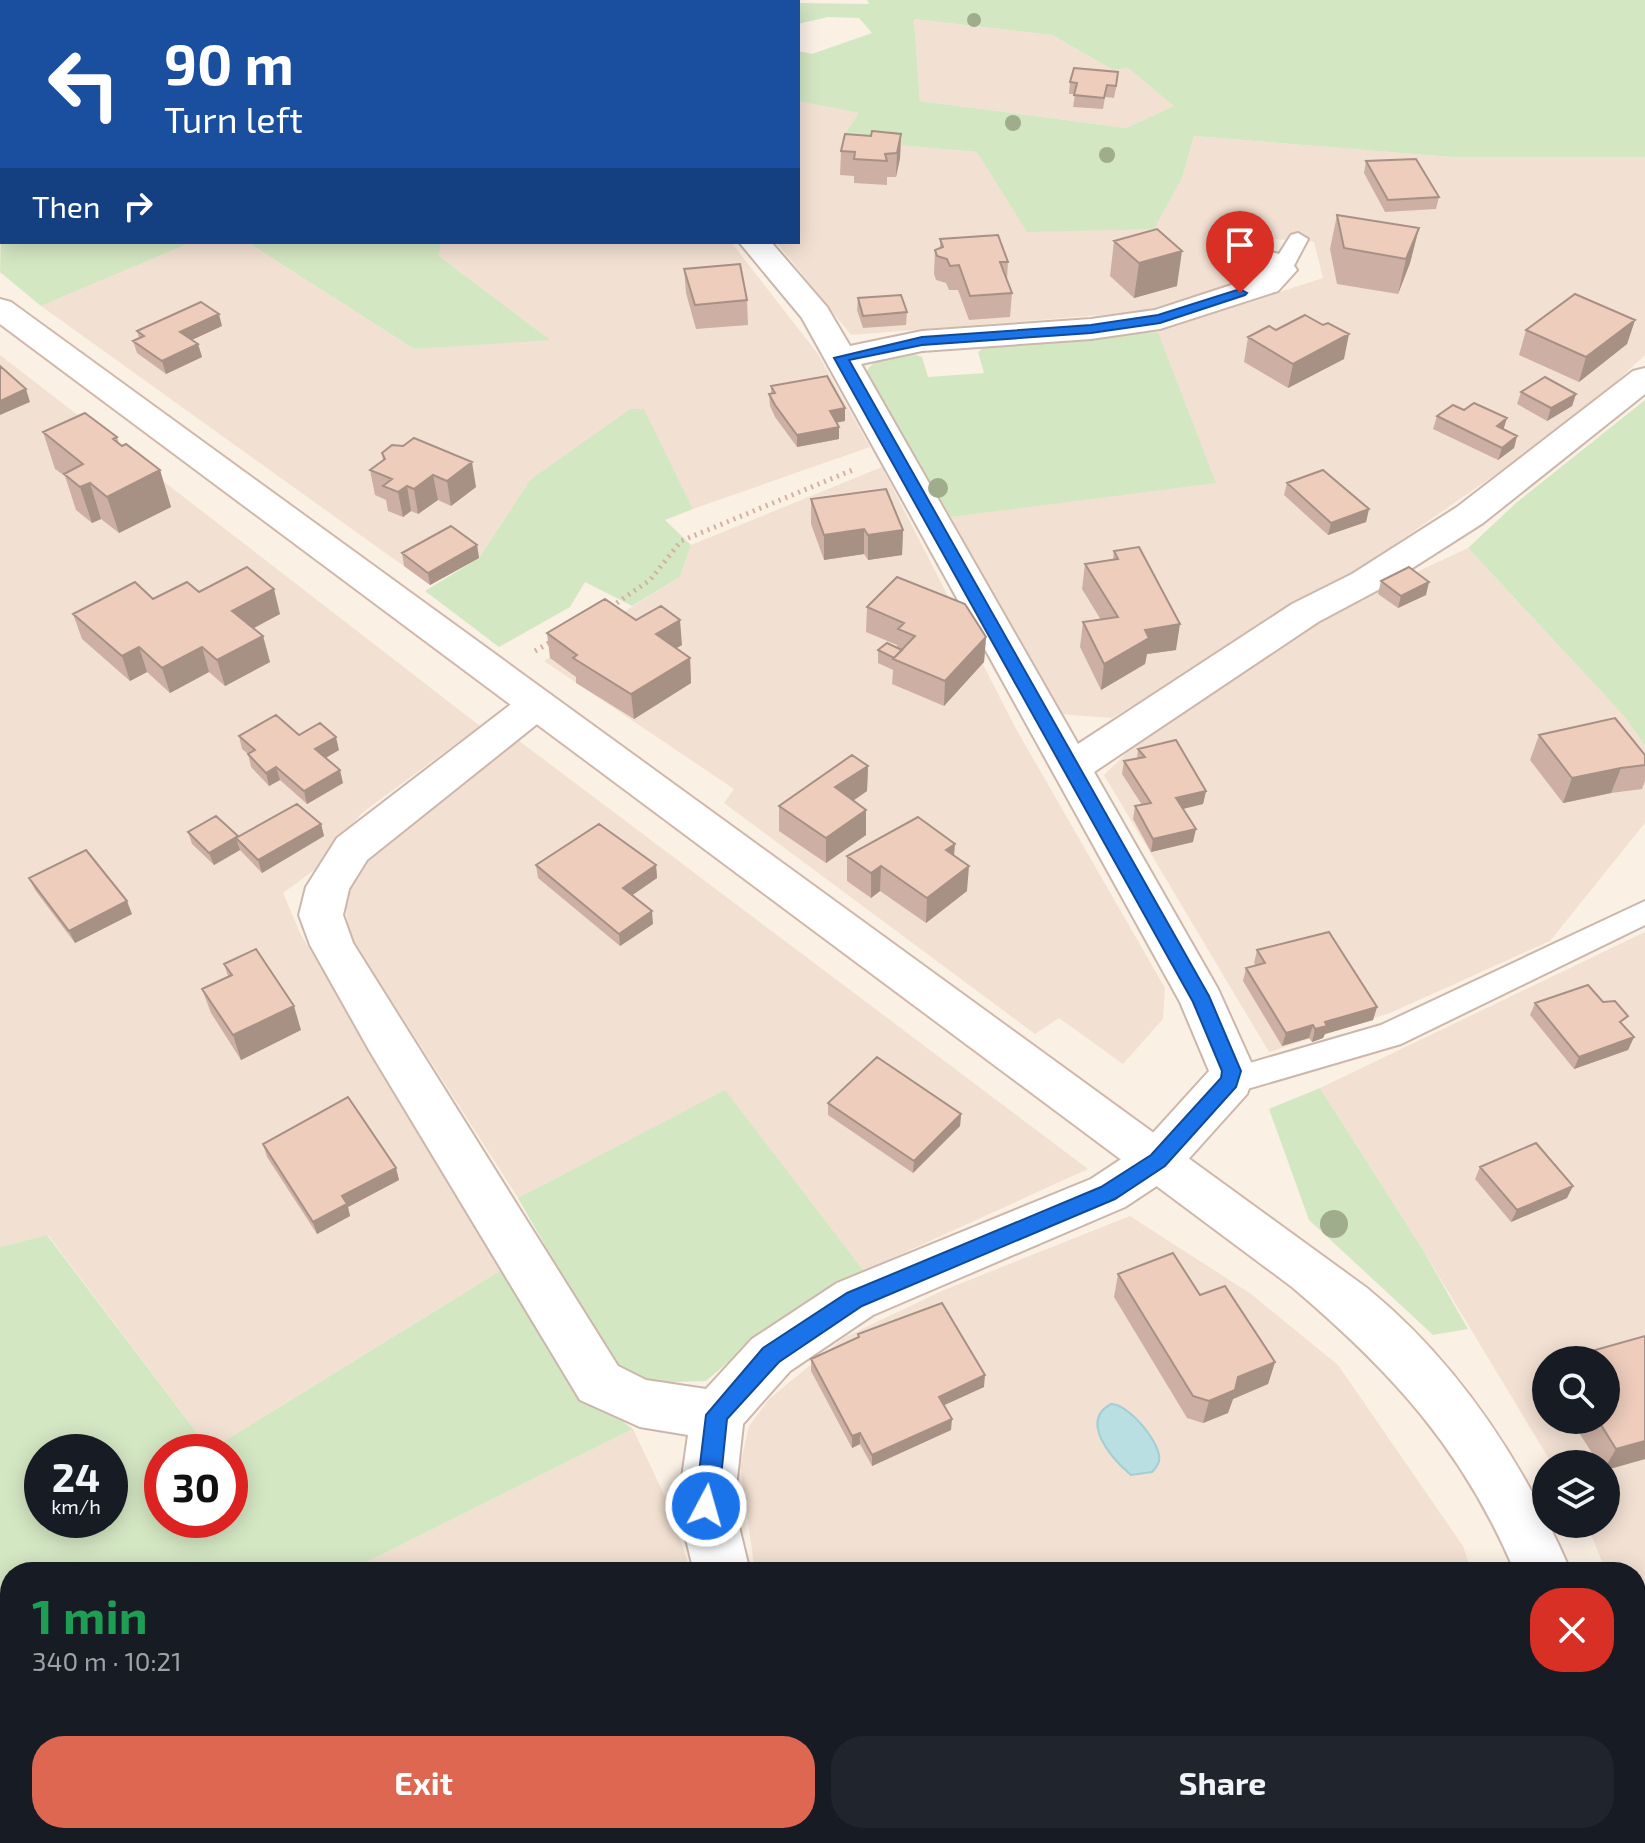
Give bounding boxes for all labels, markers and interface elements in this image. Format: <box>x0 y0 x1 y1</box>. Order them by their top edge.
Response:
text: 90 m <box>164 29 294 96</box>
icon: left <box>32 32 136 136</box>
text: Turn left <box>164 97 303 140</box>
icon: right <box>116 184 160 228</box>
text: Then <box>32 188 100 224</box>
pin <box>1206 211 1274 293</box>
icon: arrive <box>1218 223 1262 267</box>
map controls <box>1532 1346 1620 1538</box>
button: search <box>1532 1346 1620 1434</box>
speed limit sign: 30 <box>144 1434 248 1538</box>
button: layers <box>1532 1450 1620 1538</box>
text: 24 <box>52 1452 100 1500</box>
position arrow <box>664 1464 748 1548</box>
text: km/h <box>51 1494 101 1518</box>
text: 1 min <box>32 1586 148 1644</box>
button: close <box>1530 1588 1614 1672</box>
text: 340 m · 10:21 <box>32 1645 182 1676</box>
button: Exit <box>32 1736 815 1828</box>
button: Share <box>831 1736 1614 1828</box>

